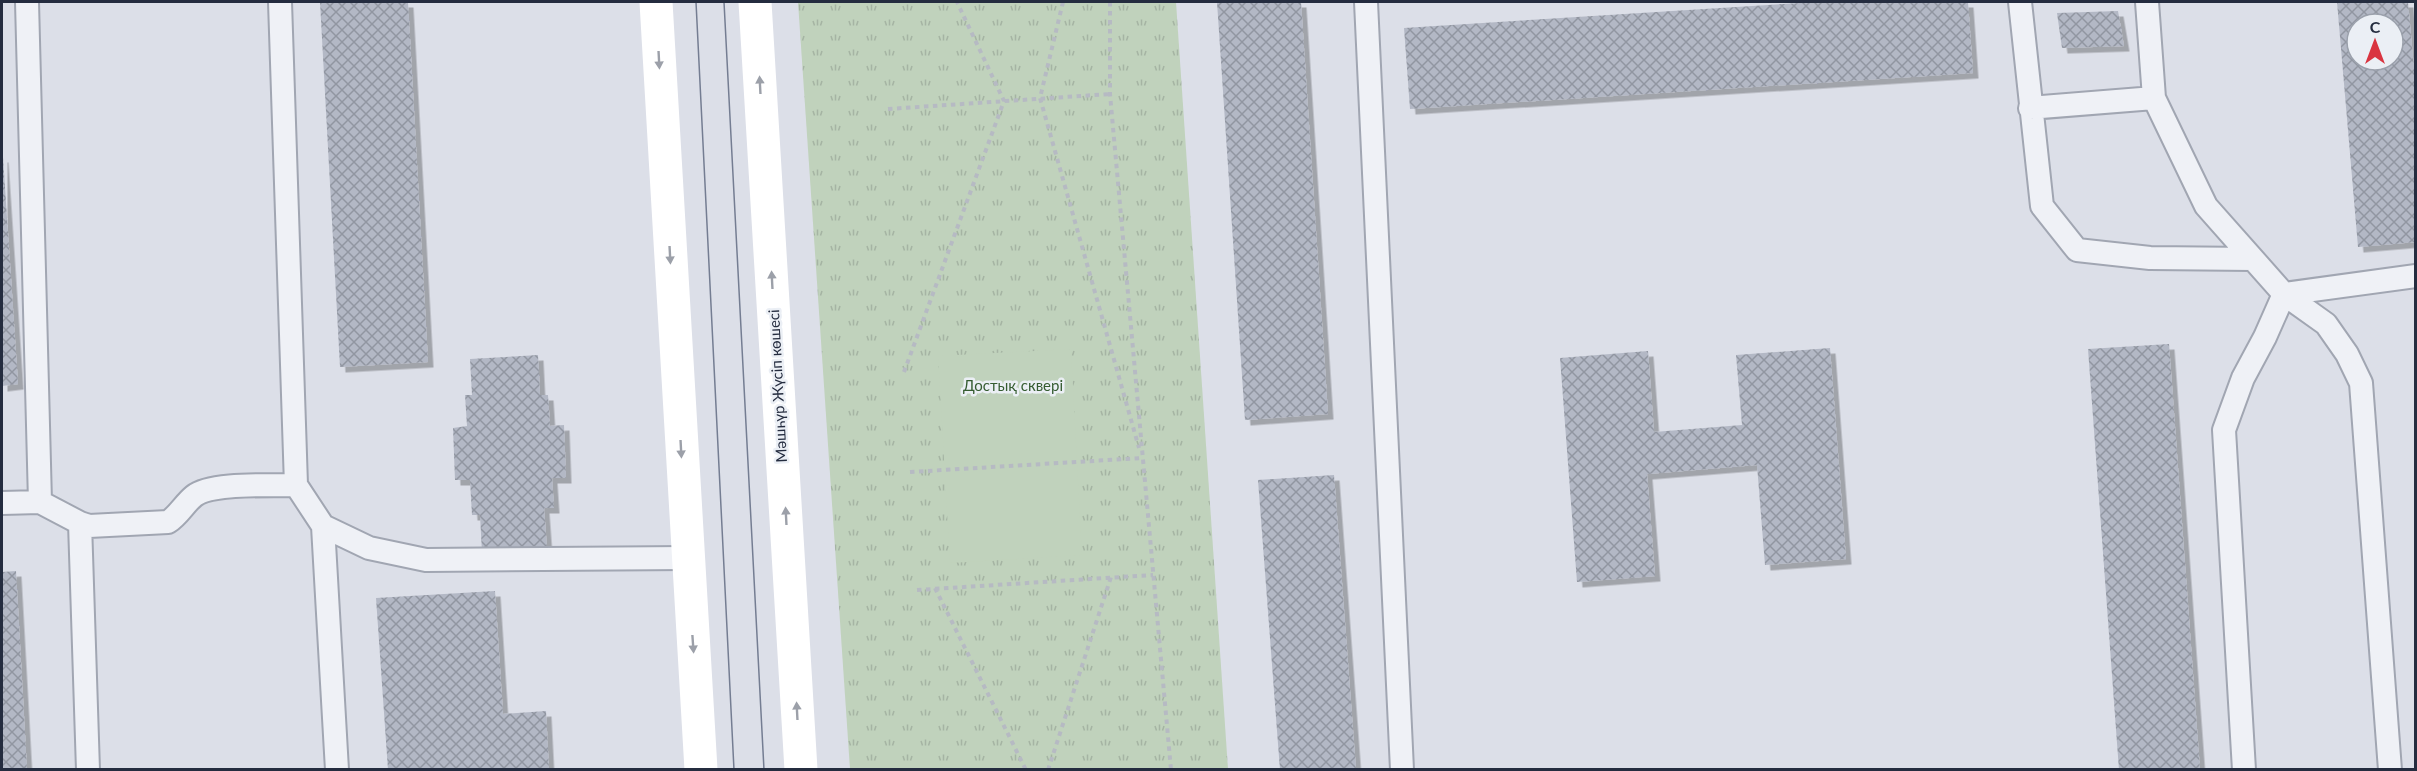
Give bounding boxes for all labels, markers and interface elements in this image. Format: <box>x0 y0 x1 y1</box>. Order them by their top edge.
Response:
north arrow <box>2345 12 2405 72</box>
text: С <box>2370 17 2381 36</box>
one-way arrow <box>655 50 664 69</box>
one-way arrow <box>756 76 765 95</box>
one-way arrow <box>666 245 675 264</box>
one-way arrow <box>767 270 776 289</box>
street label: Мәшһүр Жүсіп көшесі <box>764 309 790 463</box>
park label: Достық сквері <box>963 376 1063 394</box>
one-way arrow <box>677 440 686 459</box>
one-way arrow <box>781 507 790 526</box>
one-way arrow <box>688 634 698 653</box>
one-way arrow <box>793 702 802 721</box>

